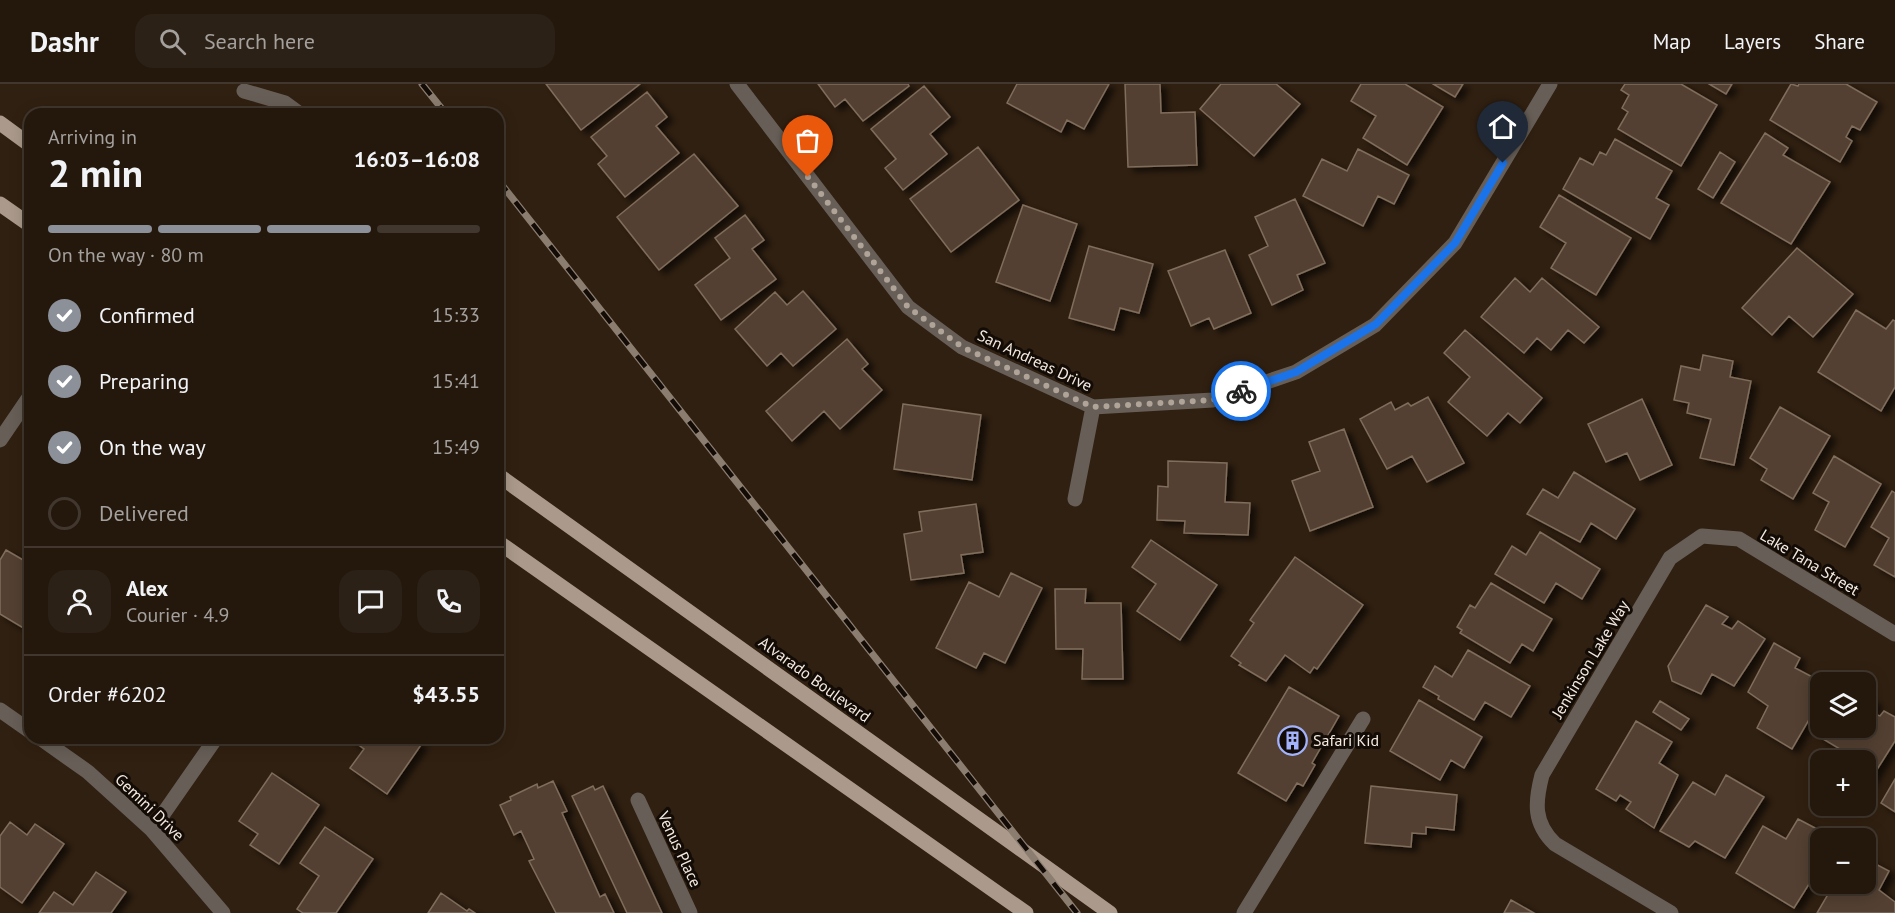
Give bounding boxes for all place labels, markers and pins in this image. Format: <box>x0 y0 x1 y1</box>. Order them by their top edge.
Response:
pin <box>1477 101 1528 163</box>
pin <box>782 115 833 177</box>
building icon: Safari Kid <box>1276 724 1308 756</box>
place label: Safari Kid <box>1313 730 1379 750</box>

